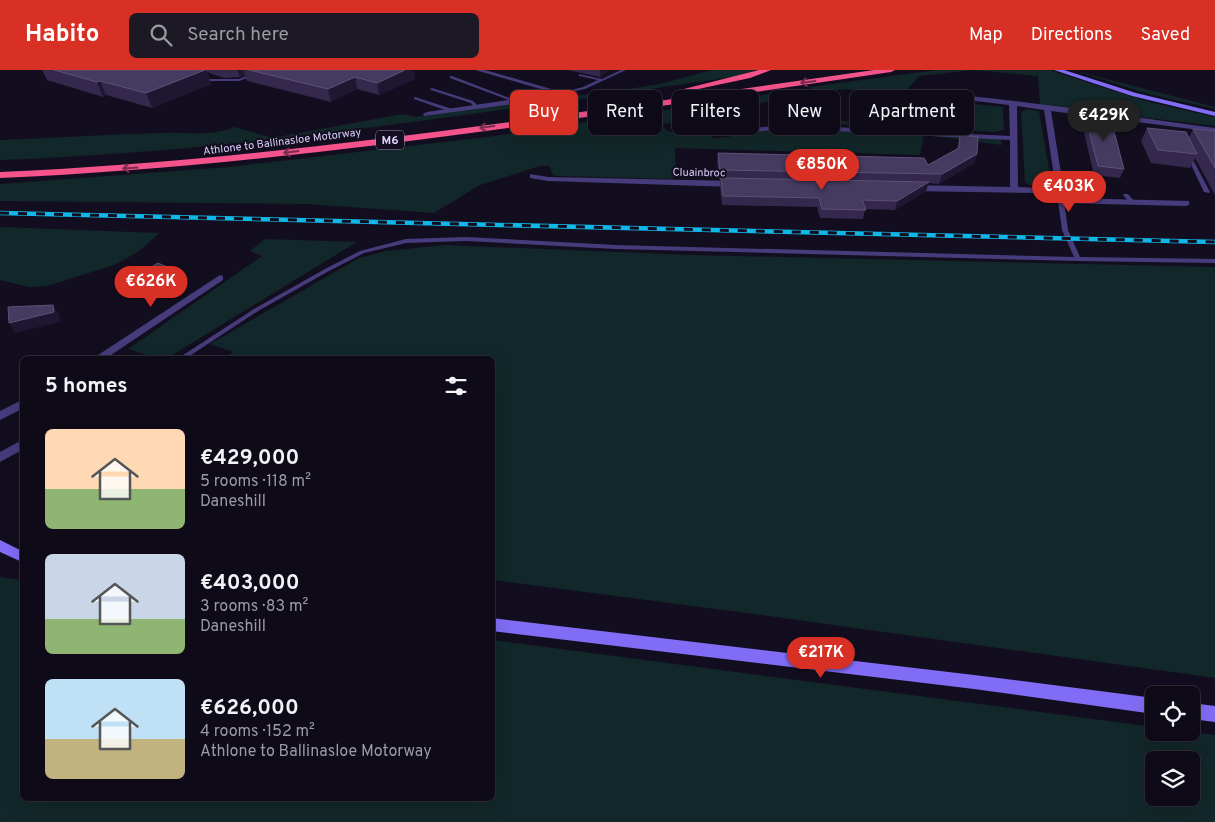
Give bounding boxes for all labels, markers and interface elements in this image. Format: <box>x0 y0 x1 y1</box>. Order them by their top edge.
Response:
search box <box>129 13 479 58</box>
text: Habito <box>25 20 99 50</box>
icon: search <box>147 21 175 49</box>
text: Search here <box>187 23 289 47</box>
text: Map <box>969 24 1003 47</box>
text: Directions <box>1031 24 1113 47</box>
text: Saved <box>1141 24 1190 47</box>
one-way arrow <box>801 77 817 87</box>
chip: Buy <box>510 90 578 135</box>
chip: Rent <box>588 90 662 135</box>
chip: Filters <box>672 90 759 135</box>
chip: New <box>769 90 840 135</box>
chip: Apartment <box>850 90 974 135</box>
pin: €429K <box>1069 100 1139 142</box>
text: €429K <box>1078 106 1130 126</box>
one-way arrow <box>480 122 496 132</box>
street label: Athlone to Ballinasloe Motorway <box>202 125 362 159</box>
road number: M6 <box>376 130 404 150</box>
one-way arrow <box>284 147 300 157</box>
pin: €850K <box>787 148 857 191</box>
text: €850K <box>796 155 848 175</box>
one-way arrow <box>122 163 138 173</box>
street label: Cluainbroc <box>672 166 726 180</box>
pin: €403K <box>1034 170 1104 213</box>
text: €403K <box>1043 177 1095 197</box>
pin: €626K <box>116 266 186 308</box>
text: €626K <box>126 272 176 292</box>
icon: filters <box>442 372 470 400</box>
text: 5 homes <box>45 373 128 400</box>
text: €429,000 <box>200 445 299 472</box>
icon: home <box>85 449 145 509</box>
text: 5 rooms · 118 m² <box>200 472 311 492</box>
text: Daneshill <box>200 492 266 512</box>
text: €403,000 <box>200 570 300 597</box>
icon: home <box>85 574 145 634</box>
text: 3 rooms · 83 m² <box>200 597 308 617</box>
text: Daneshill <box>200 617 266 637</box>
pin: €217K <box>786 636 856 679</box>
text: €217K <box>798 643 844 663</box>
map controls <box>1145 686 1200 806</box>
button: locate <box>1145 686 1200 741</box>
text: €626,000 <box>200 695 299 722</box>
icon: home <box>85 699 145 759</box>
text: 4 rooms · 152 m² <box>200 722 315 742</box>
text: Athlone to Ballinasloe Motorway <box>200 742 432 762</box>
button: layers <box>1145 751 1200 806</box>

